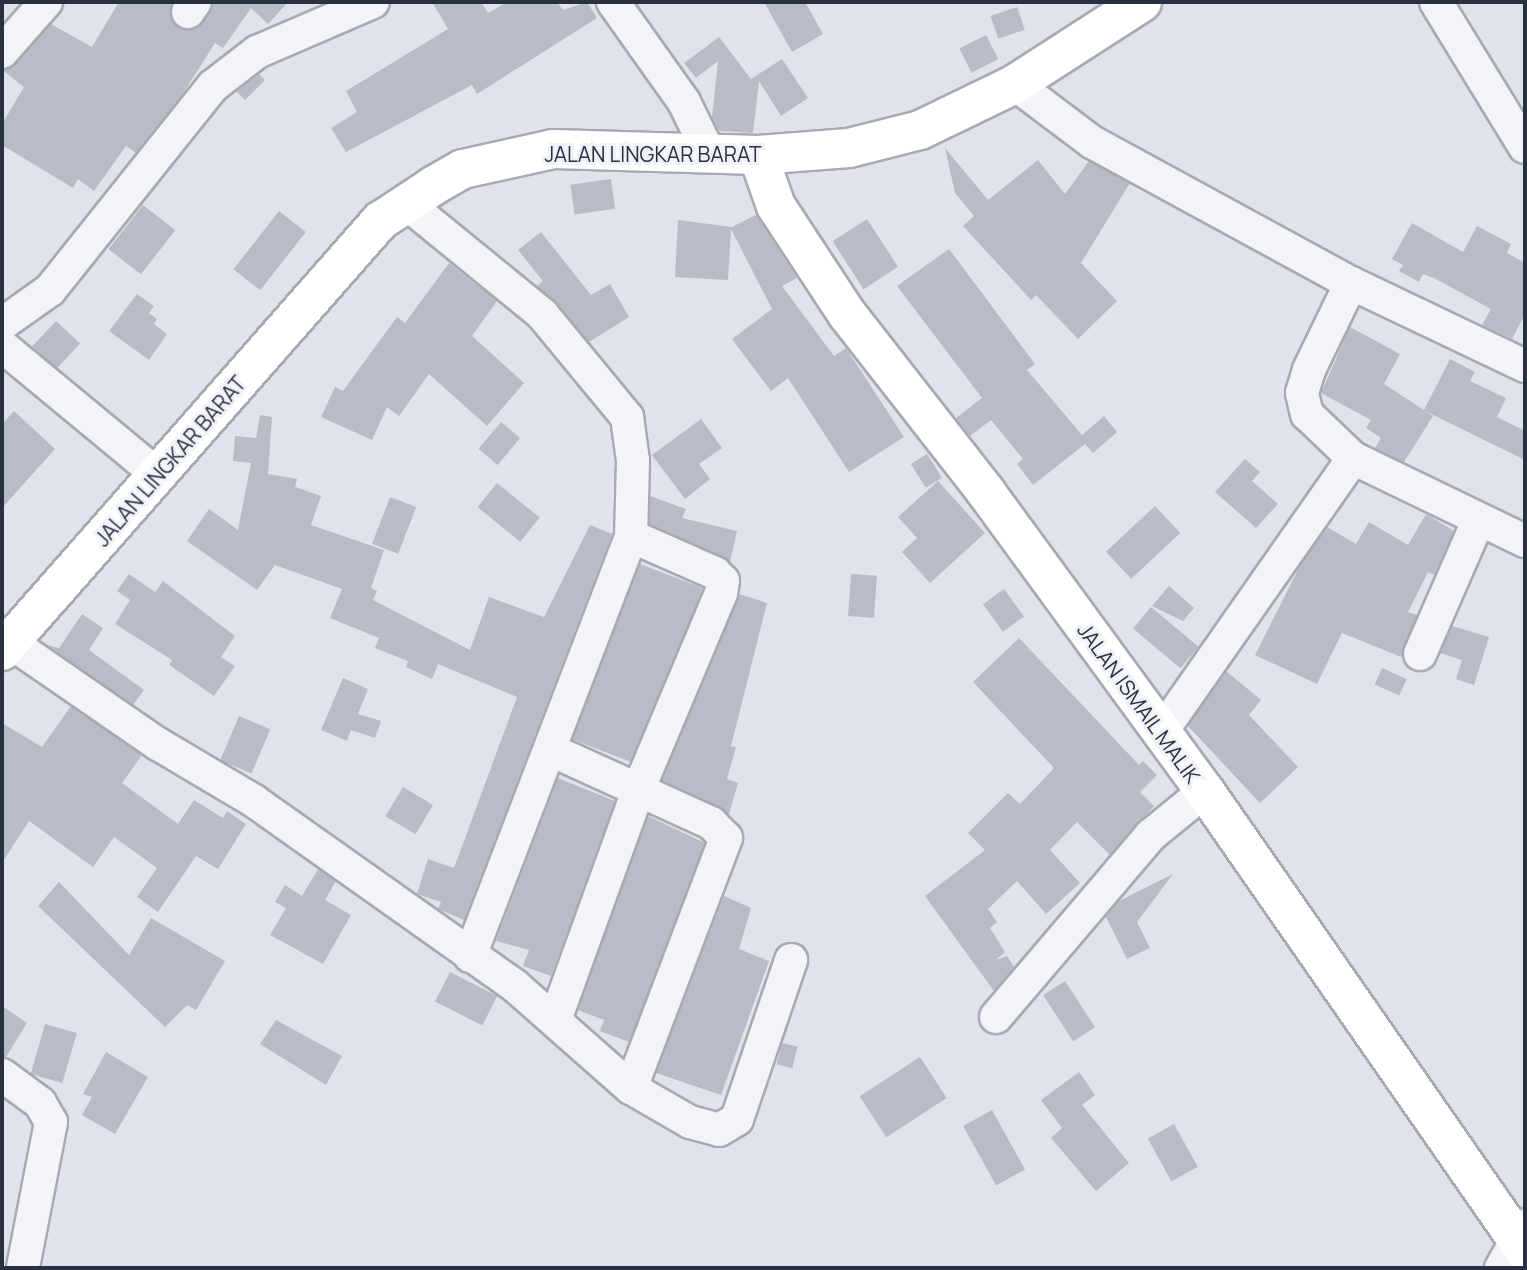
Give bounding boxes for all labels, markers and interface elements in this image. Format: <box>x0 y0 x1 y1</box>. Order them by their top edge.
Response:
street label: JALAN LINGKAR BARAT <box>544 141 762 167</box>
street label: JALAN LINGKAR BARAT <box>89 371 251 551</box>
street label: JALAN ISMAIL MALIK <box>1072 618 1206 788</box>

